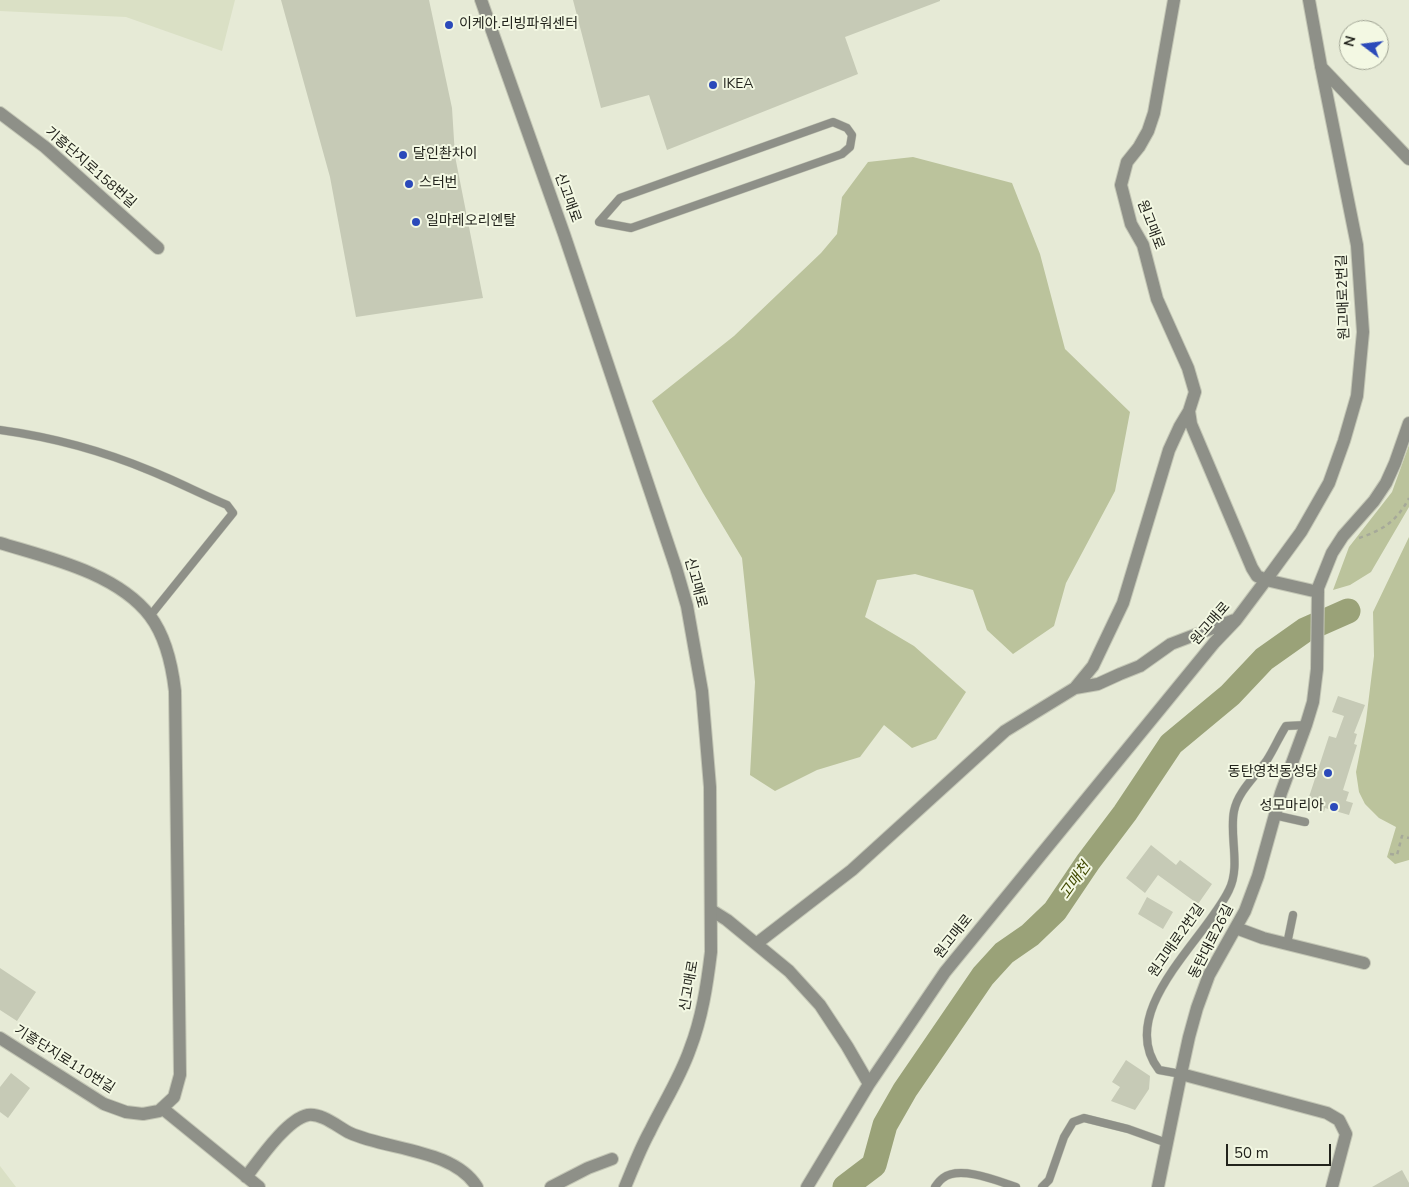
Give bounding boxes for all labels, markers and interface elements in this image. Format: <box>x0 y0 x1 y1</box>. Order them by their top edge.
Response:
place label: 이케아.리빙파워센터 <box>459 17 578 33</box>
marker: 이케아.리빙파워센터 <box>443 19 455 31</box>
north arrow <box>1339 20 1389 70</box>
text: N <box>1339 34 1361 49</box>
place label: IKEA <box>723 77 754 93</box>
marker: IKEA <box>707 79 719 91</box>
street label: 기흥단지로158번길 <box>41 124 139 212</box>
place label: 달인촨차이 <box>413 147 477 163</box>
marker: 달인촨차이 <box>397 149 409 161</box>
street label: 신고매로 <box>550 171 584 225</box>
place label: 스터번 <box>419 176 458 192</box>
marker: 스터번 <box>403 178 415 190</box>
street label: 원고매로 <box>1133 198 1167 252</box>
place label: 일마레오리엔탈 <box>426 214 516 230</box>
marker: 일마레오리엔탈 <box>410 216 422 228</box>
street label: 원고매로2번길 <box>1334 254 1354 340</box>
street label: 신고매로 <box>680 556 710 610</box>
street label: 원고매로 <box>1188 599 1234 649</box>
place label: 동탄영천동성당 <box>1228 765 1318 781</box>
marker: 동탄영천동성당 <box>1322 767 1334 779</box>
place label: 성모마리아 <box>1260 799 1324 815</box>
marker: 성모마리아 <box>1328 801 1340 813</box>
water label: 고매천 <box>1057 859 1095 903</box>
street label: 원고매로2번길 <box>1146 901 1208 981</box>
street label: 동탄대로26길 <box>1186 902 1238 982</box>
street label: 원고매로 <box>931 912 977 962</box>
street label: 신고매로 <box>677 959 703 1013</box>
street label: 기흥단지로110번길 <box>11 1022 117 1098</box>
scale bar <box>1229 1134 1334 1166</box>
text: 50 m <box>1234 1143 1269 1163</box>

